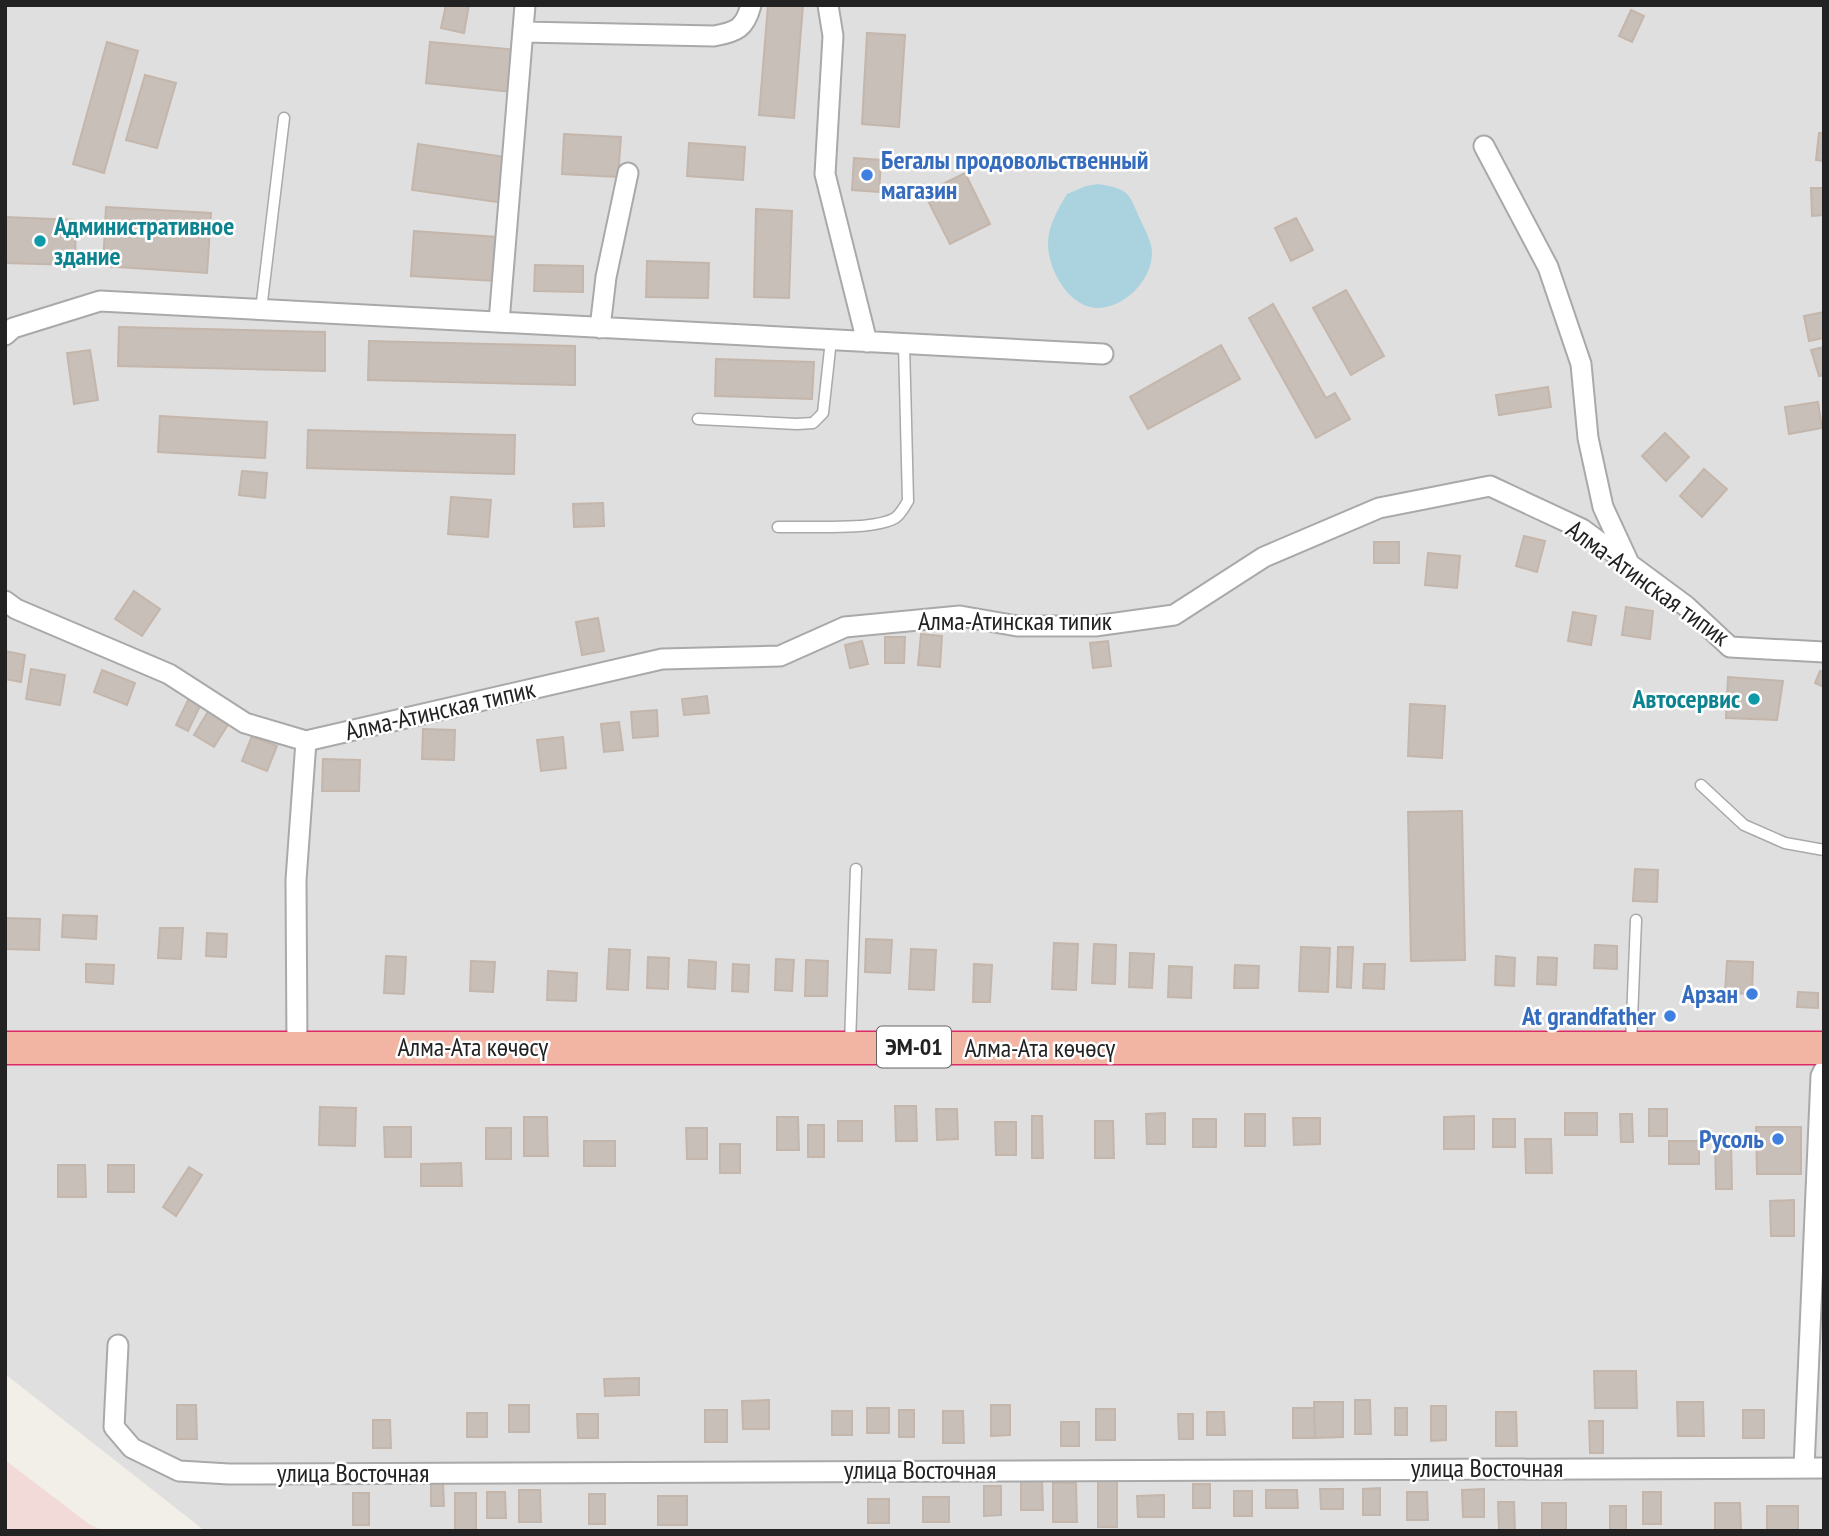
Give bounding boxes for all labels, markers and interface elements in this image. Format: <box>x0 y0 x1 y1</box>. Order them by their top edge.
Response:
place label: Бегалы продовольственный магазин <box>881 143 1148 206</box>
marker: Бегалы продовольственный магазин <box>859 167 875 183</box>
place label: Административное здание <box>53 209 234 272</box>
marker: Административное здание <box>32 233 48 249</box>
street label: Алма-Атинская типик <box>1560 512 1736 653</box>
street label: Алма-Атинская типик <box>918 604 1112 637</box>
street label: Алма-Атинская типик <box>342 672 538 747</box>
place label: Автосервис <box>1632 682 1740 715</box>
marker: Автосервис <box>1746 691 1762 707</box>
place label: Арзан <box>1681 977 1738 1010</box>
marker: Арзан <box>1744 986 1760 1002</box>
place label: At grandfather <box>1521 999 1656 1032</box>
marker: At grandfather <box>1662 1008 1678 1024</box>
road number: ЭМ-01 <box>877 1027 951 1068</box>
street label: Алма-Ата көчөсү <box>397 1030 549 1063</box>
street label: Алма-Ата көчөсү <box>964 1031 1116 1064</box>
place label: Русоль <box>1699 1122 1764 1155</box>
marker: Русоль <box>1770 1131 1786 1147</box>
street label: улица Восточная <box>1411 1451 1563 1484</box>
street label: улица Восточная <box>844 1453 996 1486</box>
street label: улица Восточная <box>277 1456 429 1489</box>

